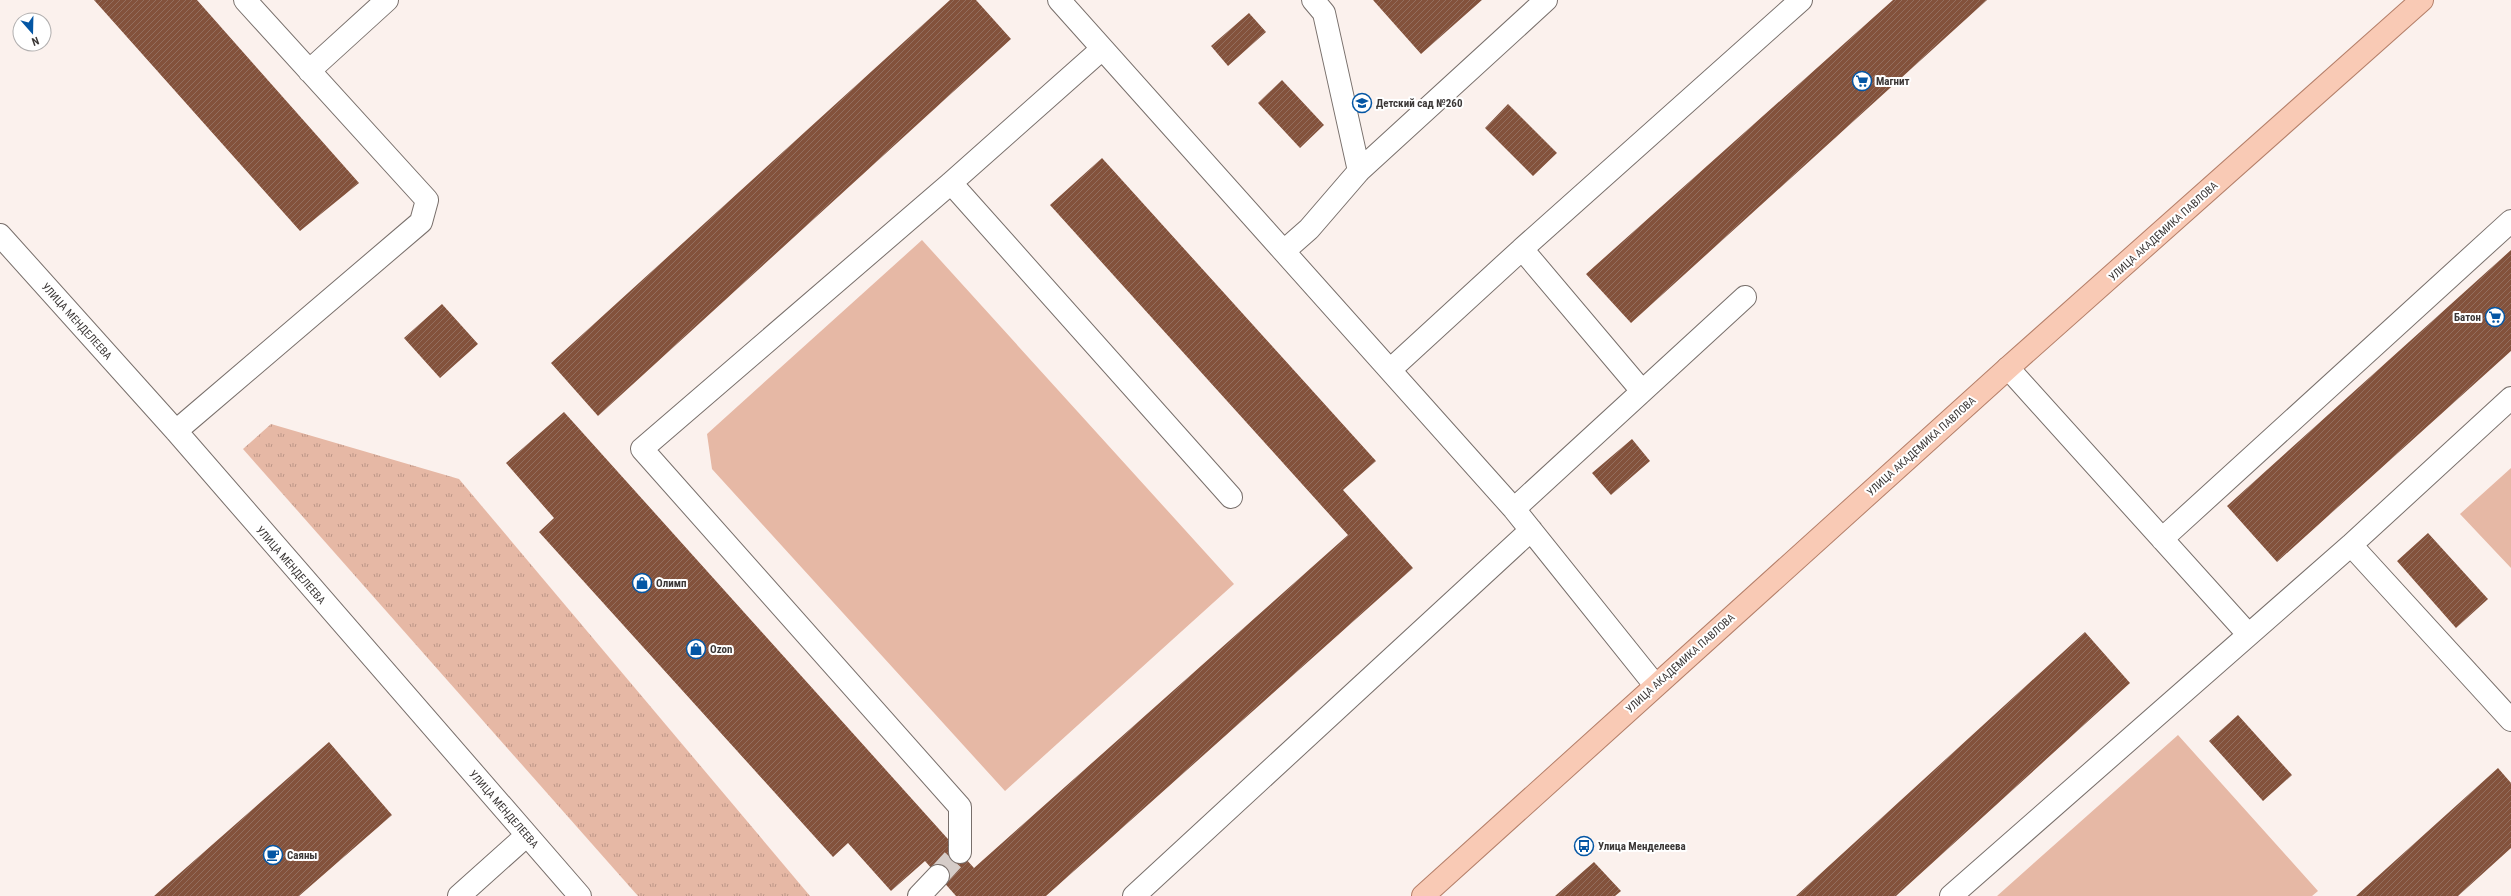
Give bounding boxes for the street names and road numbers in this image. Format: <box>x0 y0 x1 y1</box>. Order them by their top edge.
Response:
street label: УЛИЦА АКАДЕМИКА ПАВЛОВА <box>2106 179 2221 284</box>
street label: УЛИЦА МЕНДЕЛЕЕВА <box>39 280 115 363</box>
street label: УЛИЦА АКАДЕМИКА ПАВЛОВА <box>1864 394 1979 499</box>
street label: УЛИЦА МЕНДЕЛЕЕВА <box>253 524 328 607</box>
street label: УЛИЦА АКАДЕМИКА ПАВЛОВА <box>1623 611 1738 716</box>
street label: УЛИЦА МЕНДЕЛЕЕВА <box>466 768 541 851</box>

